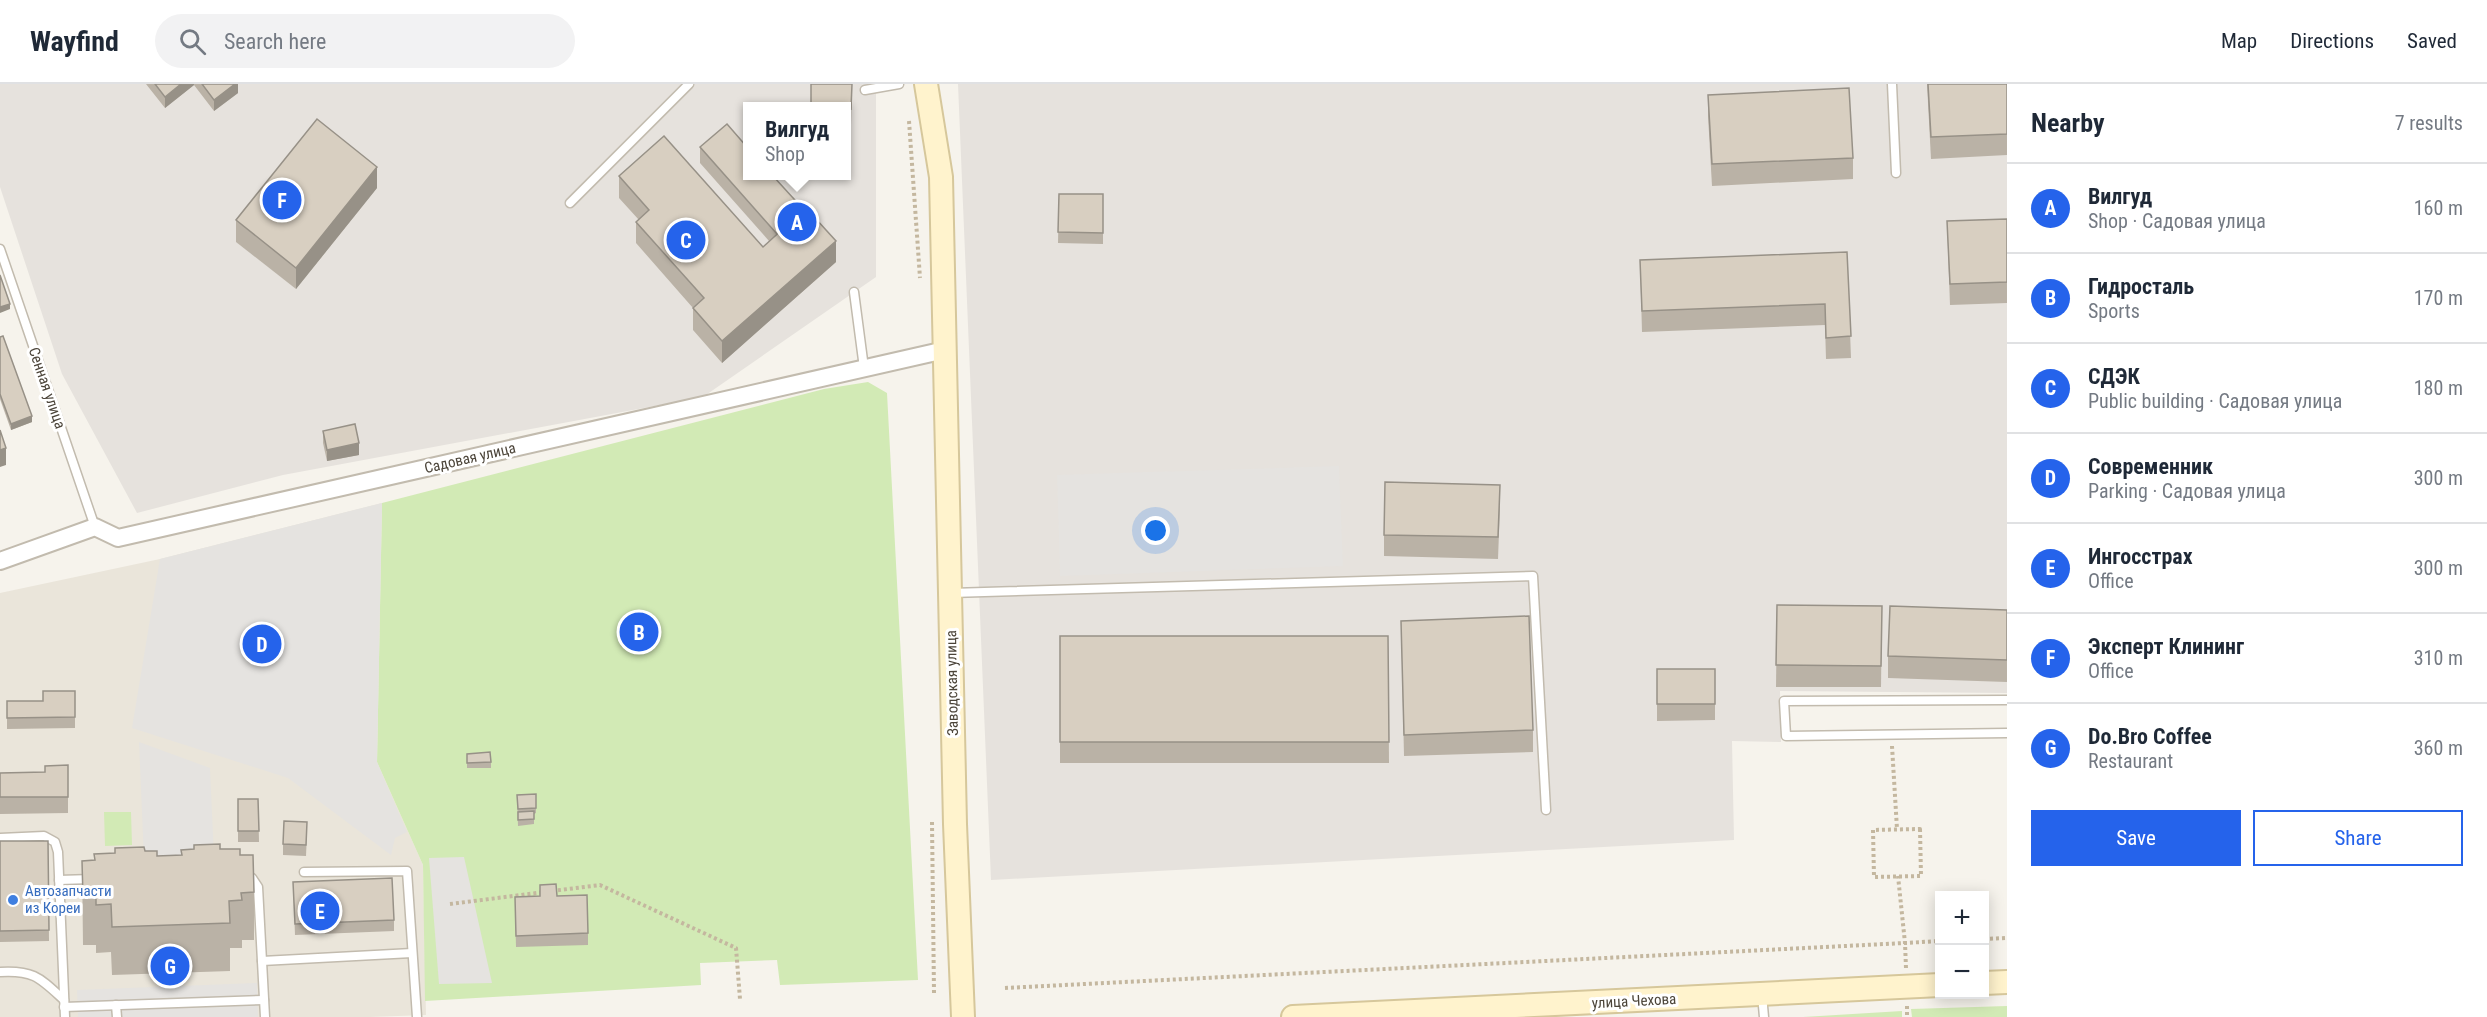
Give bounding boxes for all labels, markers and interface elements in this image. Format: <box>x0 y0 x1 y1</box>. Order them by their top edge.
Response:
search box <box>155 14 575 68</box>
text: Wayfind <box>30 25 119 58</box>
icon: search <box>176 25 209 58</box>
text: Search here <box>224 29 326 54</box>
text: Map <box>2221 29 2257 53</box>
text: Directions <box>2290 29 2374 53</box>
text: Saved <box>2407 29 2457 53</box>
popup <box>743 102 851 180</box>
text: Nearby <box>2031 108 2105 138</box>
text: 7 results <box>2395 111 2463 135</box>
text: Вилгуд <box>765 117 829 142</box>
text: Shop <box>765 142 805 166</box>
pin: F <box>262 178 302 222</box>
text: Вилгуд <box>2088 184 2152 209</box>
text: A <box>2045 196 2056 220</box>
text: 160 m <box>2414 196 2463 220</box>
pin: A <box>778 200 816 244</box>
text: Shop · Садовая улица <box>2088 209 2266 233</box>
pin: C <box>666 218 706 262</box>
text: Гидросталь <box>2088 274 2194 299</box>
text: B <box>2045 286 2056 310</box>
text: 170 m <box>2414 286 2463 310</box>
text: Sports <box>2088 299 2140 323</box>
street label: Сенная улица <box>25 345 69 431</box>
text: СДЭК <box>2088 364 2140 389</box>
text: C <box>2045 376 2056 400</box>
text: 180 m <box>2414 376 2463 400</box>
text: Public building · Садовая улица <box>2088 389 2342 413</box>
street label: Садовая улица <box>423 439 517 477</box>
text: Современник <box>2088 454 2213 479</box>
text: D <box>2045 466 2056 490</box>
text: 300 m <box>2414 466 2463 490</box>
text: Parking · Садовая улица <box>2088 479 2286 503</box>
your location <box>1141 516 1170 545</box>
text: Ингосстрах <box>2088 544 2193 569</box>
text: E <box>2046 556 2055 580</box>
text: 300 m <box>2414 556 2463 580</box>
text: Office <box>2088 569 2134 593</box>
pin: B <box>620 610 658 654</box>
pin: D <box>242 622 282 666</box>
street label: Заводская улица <box>942 630 962 736</box>
text: Эксперт Клининг <box>2088 634 2244 659</box>
text: F <box>2046 646 2055 670</box>
text: 310 m <box>2414 646 2463 670</box>
text: Office <box>2088 659 2134 683</box>
text: Do.Bro Coffee <box>2088 724 2212 749</box>
text: G <box>2045 736 2056 760</box>
text: 360 m <box>2414 736 2463 760</box>
text: Restaurant <box>2088 749 2173 773</box>
button: Save <box>2031 810 2241 866</box>
button: Share <box>2253 810 2463 866</box>
place label: Автозапчасти из Кореи <box>25 882 112 917</box>
pin: E <box>300 888 340 934</box>
map controls <box>1935 891 1989 999</box>
button: + <box>1935 891 1989 945</box>
marker: Автозапчасти из Кореи <box>6 893 20 907</box>
pin: G <box>150 944 190 988</box>
button: − <box>1935 945 1989 999</box>
street label: улица Чехова <box>1591 990 1677 1012</box>

